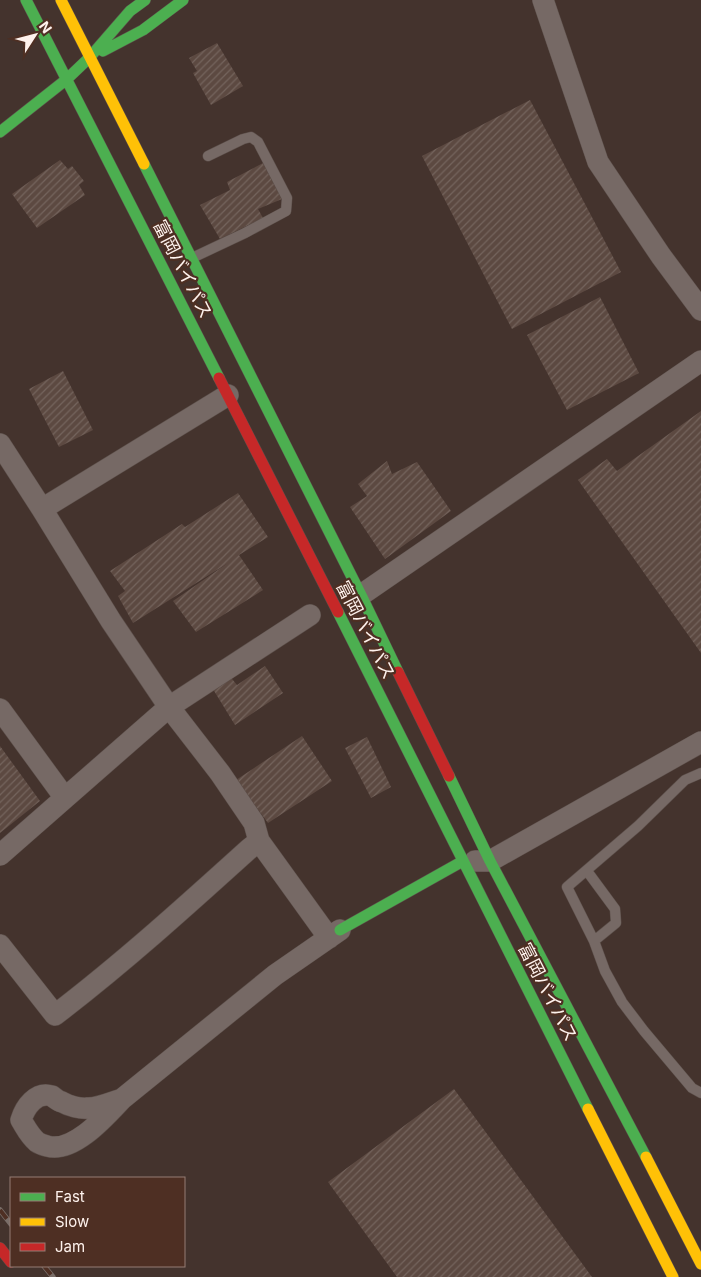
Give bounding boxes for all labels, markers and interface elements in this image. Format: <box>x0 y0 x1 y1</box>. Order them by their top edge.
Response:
north arrow <box>10 10 60 60</box>
text: N <box>36 18 56 36</box>
street label: 富岡バイパス <box>149 216 217 322</box>
street label: 富岡バイパス <box>332 577 400 683</box>
street label: 富岡バイパス <box>514 939 582 1045</box>
legend <box>10 1177 185 1267</box>
text: Fast <box>55 1187 85 1206</box>
text: Slow <box>55 1212 89 1231</box>
text: Jam <box>55 1237 85 1256</box>

